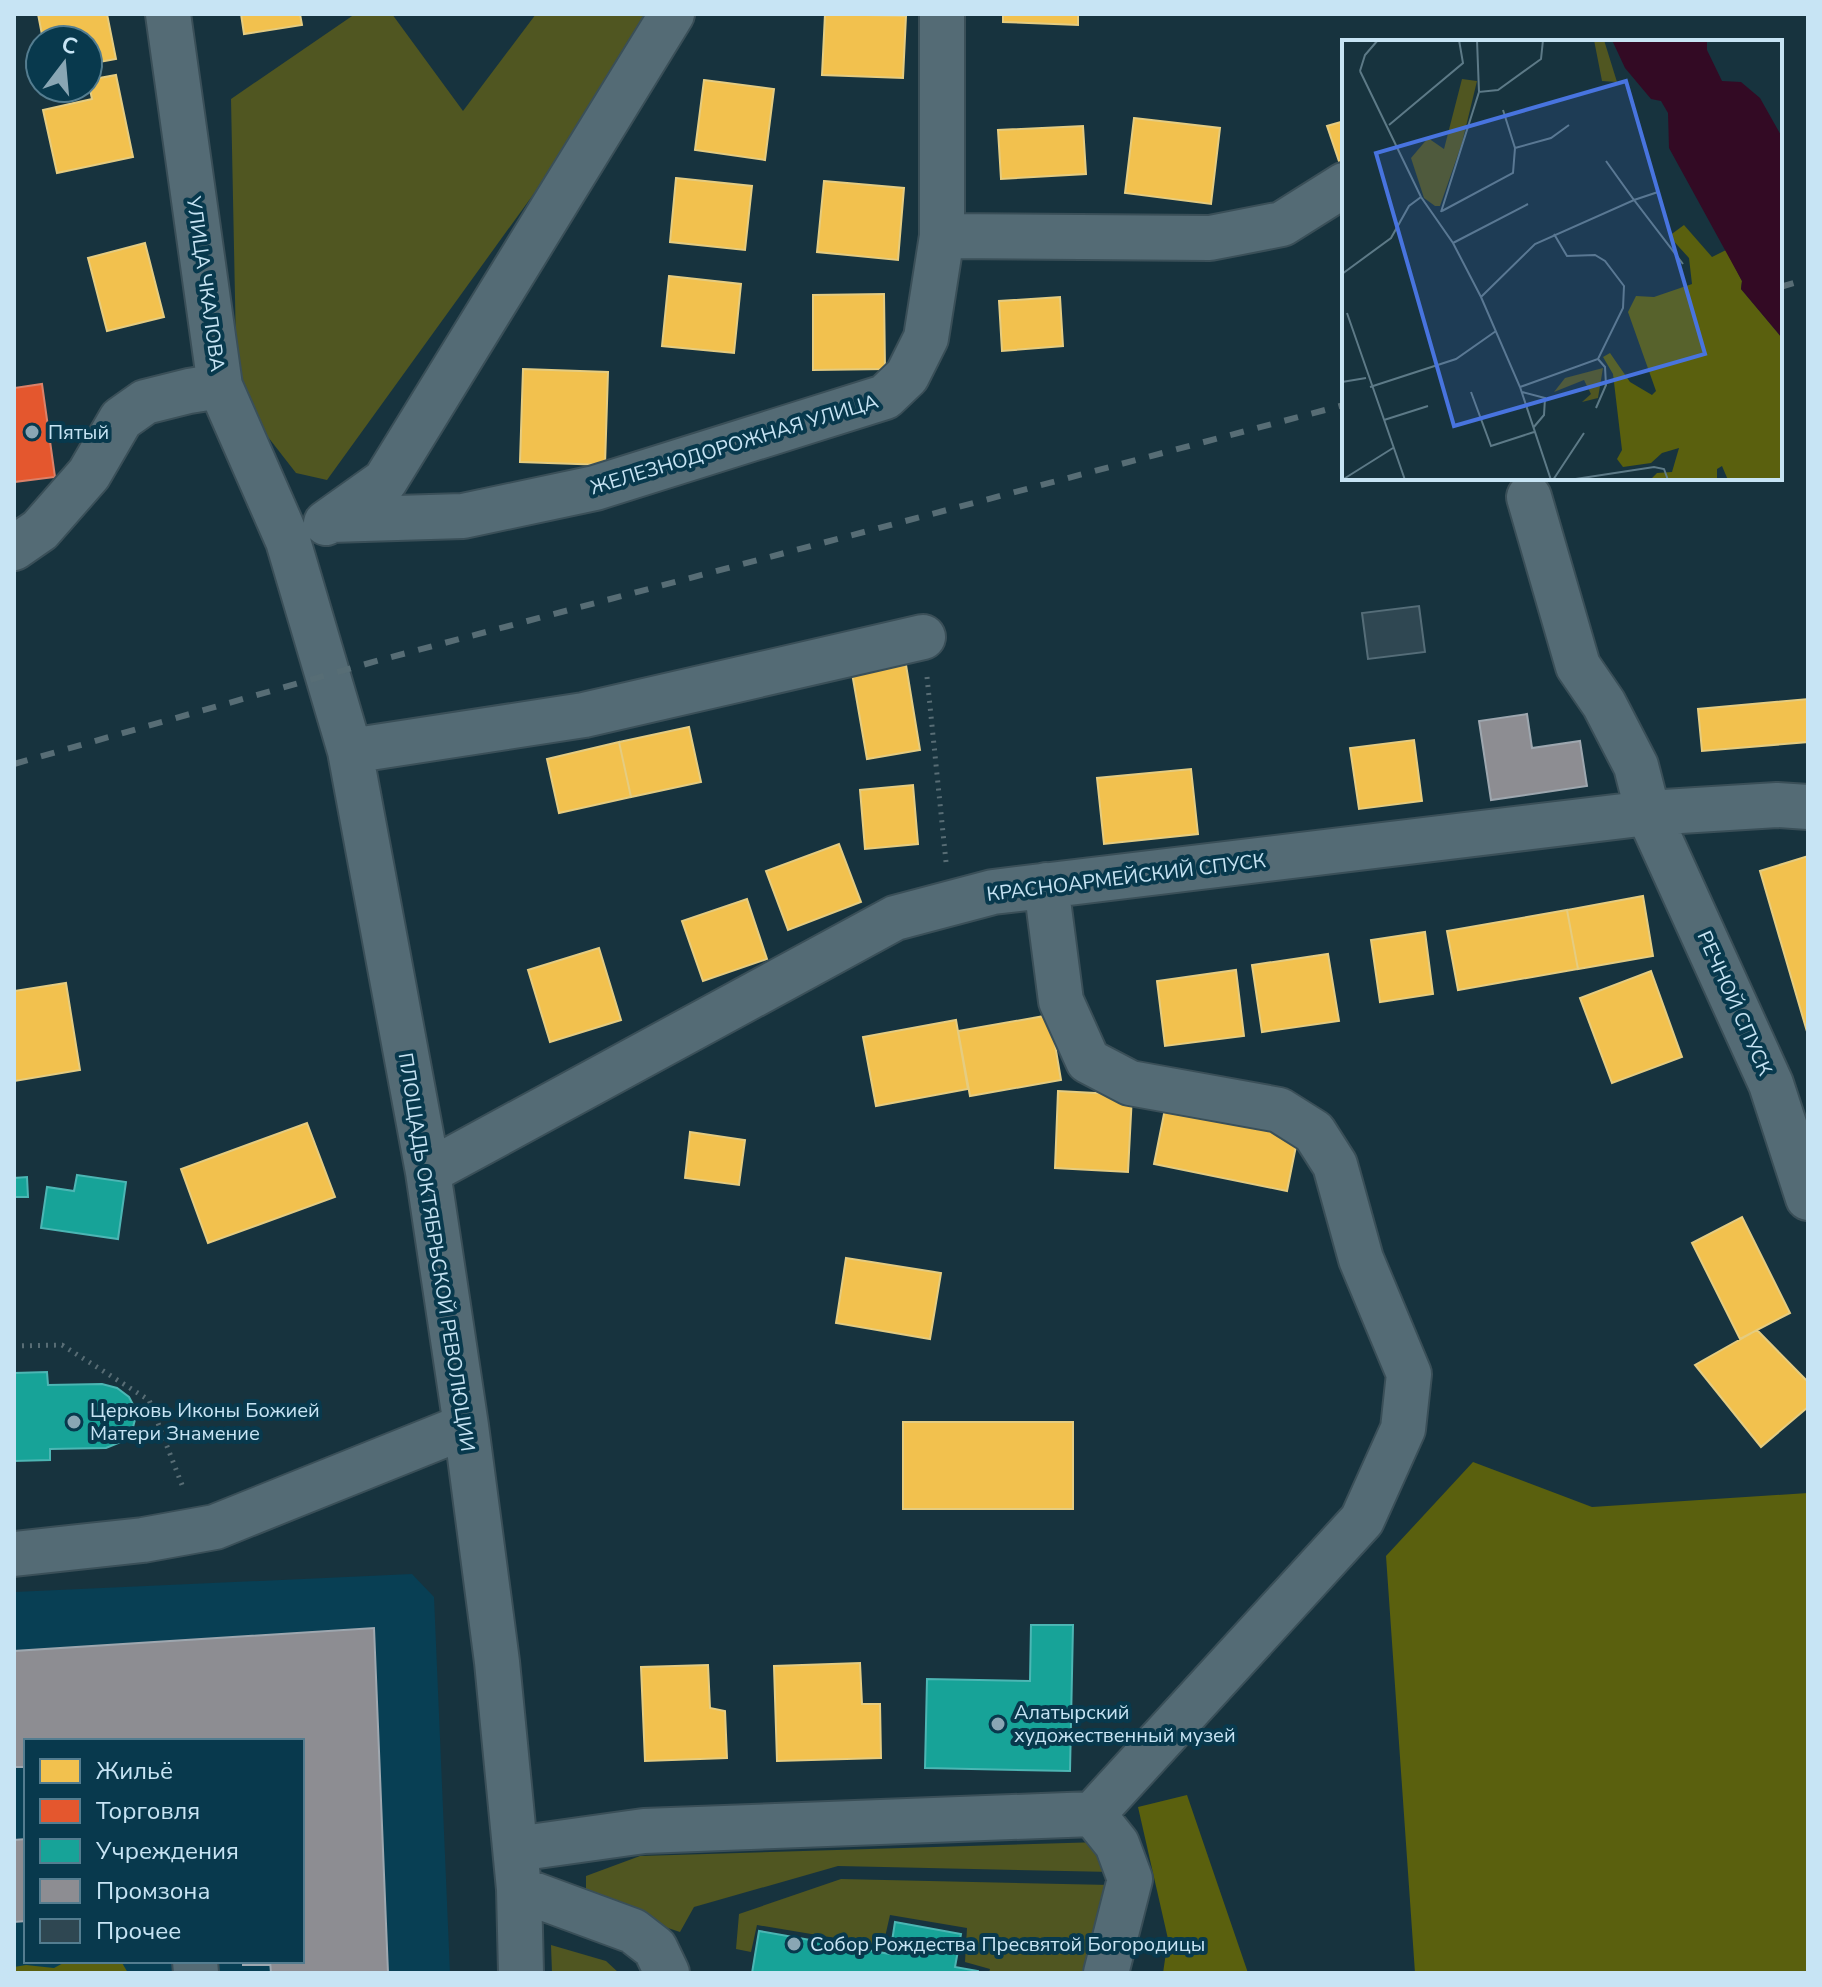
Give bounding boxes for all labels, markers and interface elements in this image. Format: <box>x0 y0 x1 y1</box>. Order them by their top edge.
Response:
north arrow <box>24 24 104 104</box>
text: С <box>58 29 81 62</box>
inset map <box>1342 40 1782 480</box>
street label: УЛИЦА ЧКАЛОВА <box>180 194 231 374</box>
street label: ЖЕЛЕЗНОДОРОЖНАЯ УЛИЦА <box>587 388 882 501</box>
place label: Пятый <box>48 419 109 446</box>
marker: Пятый <box>23 423 41 441</box>
street label: КРАСНОАРМЕЙСКИЙ СПУСК <box>985 847 1267 908</box>
street label: РЕЧНОЙ СПУСК <box>1691 927 1779 1080</box>
street label: ПЛОЩАДЬ ОКТЯБРЬСКОЙ РЕВОЛЮЦИИ <box>392 1051 481 1453</box>
place label: Церковь Иконы Божией Матери Знамение <box>90 1397 320 1447</box>
marker: Церковь Иконы Божией Матери Знамение <box>65 1413 83 1431</box>
place label: Алатырский художественный музей <box>1014 1699 1236 1749</box>
marker: Алатырский художественный музей <box>989 1715 1007 1733</box>
legend <box>24 1739 304 1963</box>
text: Жильё <box>96 1755 173 1787</box>
text: Торговля <box>96 1795 200 1827</box>
text: Учреждения <box>95 1835 239 1867</box>
text: Промзона <box>96 1875 210 1907</box>
text: Прочее <box>96 1915 181 1947</box>
place label: Собор Рождества Пресвятой Богородицы <box>810 1931 1205 1958</box>
marker: Собор Рождества Пресвятой Богородицы <box>785 1935 803 1953</box>

